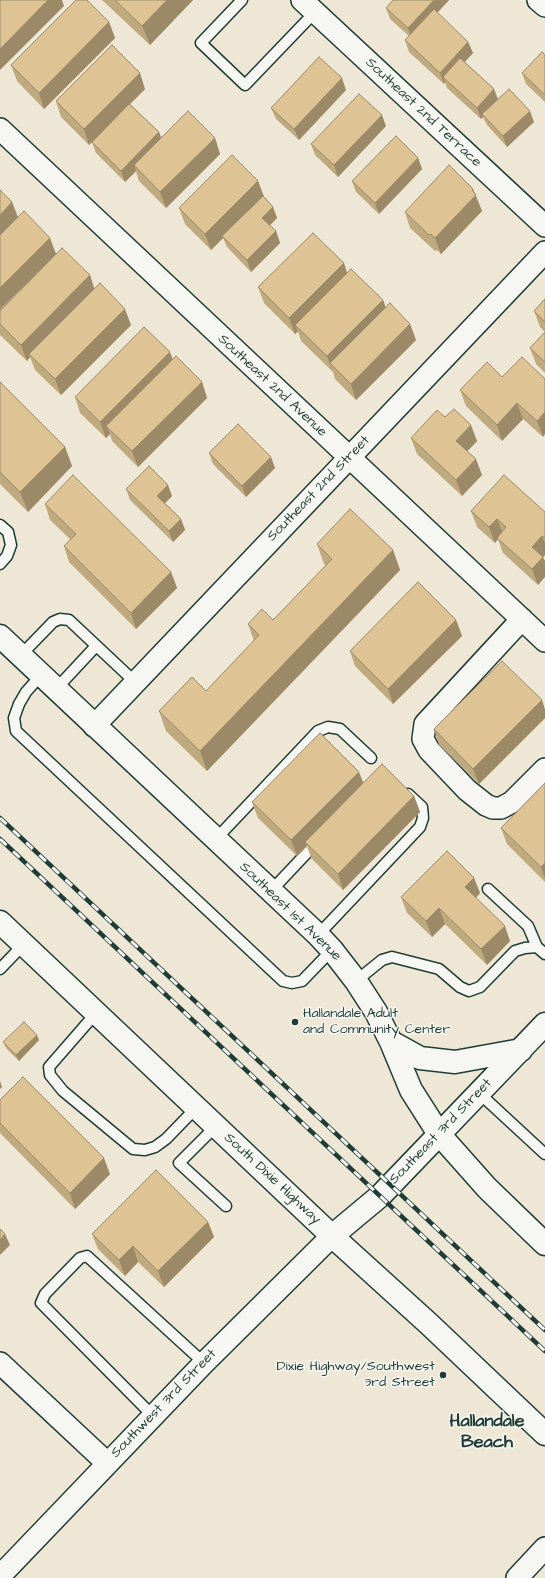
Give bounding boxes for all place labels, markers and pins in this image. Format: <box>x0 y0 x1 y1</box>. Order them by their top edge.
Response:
place label: Hallandale Adult and Community Center <box>303 1006 450 1038</box>
marker: Hallandale Adult and Community Center <box>290 1017 300 1027</box>
place label: Dixie Highway/Southwest 3rd Street <box>277 1359 435 1392</box>
marker: Dixie Highway/Southwest 3rd Street <box>438 1370 448 1380</box>

